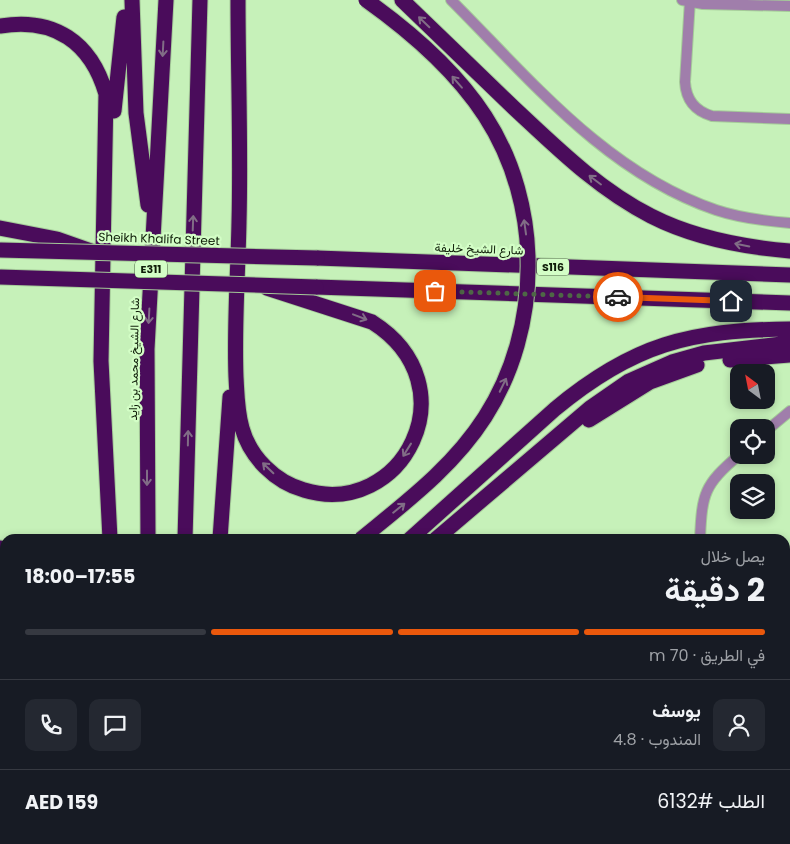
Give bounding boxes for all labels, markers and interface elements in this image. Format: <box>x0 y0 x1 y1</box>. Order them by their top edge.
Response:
one-way arrow <box>418 16 431 28</box>
one-way arrow <box>159 40 168 56</box>
one-way arrow <box>452 75 463 88</box>
one-way arrow <box>588 175 602 185</box>
one-way arrow <box>189 215 198 231</box>
one-way arrow <box>520 219 530 235</box>
street label: Sheikh Khalifa Street <box>98 228 220 249</box>
street label: شارع الشيخ خليفة <box>434 238 524 260</box>
one-way arrow <box>734 240 750 250</box>
road number: S116 <box>537 258 569 276</box>
road number: E311 <box>135 260 167 278</box>
pin <box>414 270 456 312</box>
courier <box>593 272 643 322</box>
icon: bag <box>421 277 449 305</box>
pin <box>710 280 752 322</box>
icon: car <box>604 283 632 311</box>
icon: home <box>717 287 745 315</box>
street label: شارع الشيخ محمد بن زايد <box>124 297 144 421</box>
one-way arrow <box>144 308 153 324</box>
one-way arrow <box>352 313 367 323</box>
north arrow <box>730 364 775 409</box>
map controls <box>730 364 775 519</box>
one-way arrow <box>499 378 508 393</box>
button: locate <box>730 419 775 464</box>
one-way arrow <box>183 430 193 446</box>
one-way arrow <box>402 442 412 456</box>
one-way arrow <box>262 463 274 475</box>
one-way arrow <box>143 470 152 486</box>
button: layers <box>730 474 775 519</box>
one-way arrow <box>392 503 405 514</box>
text: يصل خلال <box>701 545 765 568</box>
text: 17:55–18:00 <box>25 563 135 590</box>
text: 2 دقيقة <box>664 567 765 612</box>
text: في الطريق · 70 m <box>649 644 765 667</box>
text: يوسف <box>652 697 701 724</box>
button: phone <box>25 699 77 751</box>
button: chat <box>89 699 141 751</box>
button: person <box>713 699 765 751</box>
text: المندوب · 4.8 <box>613 728 701 751</box>
text: الطلب #6132 <box>657 788 765 815</box>
text: AED 159 <box>25 789 98 816</box>

